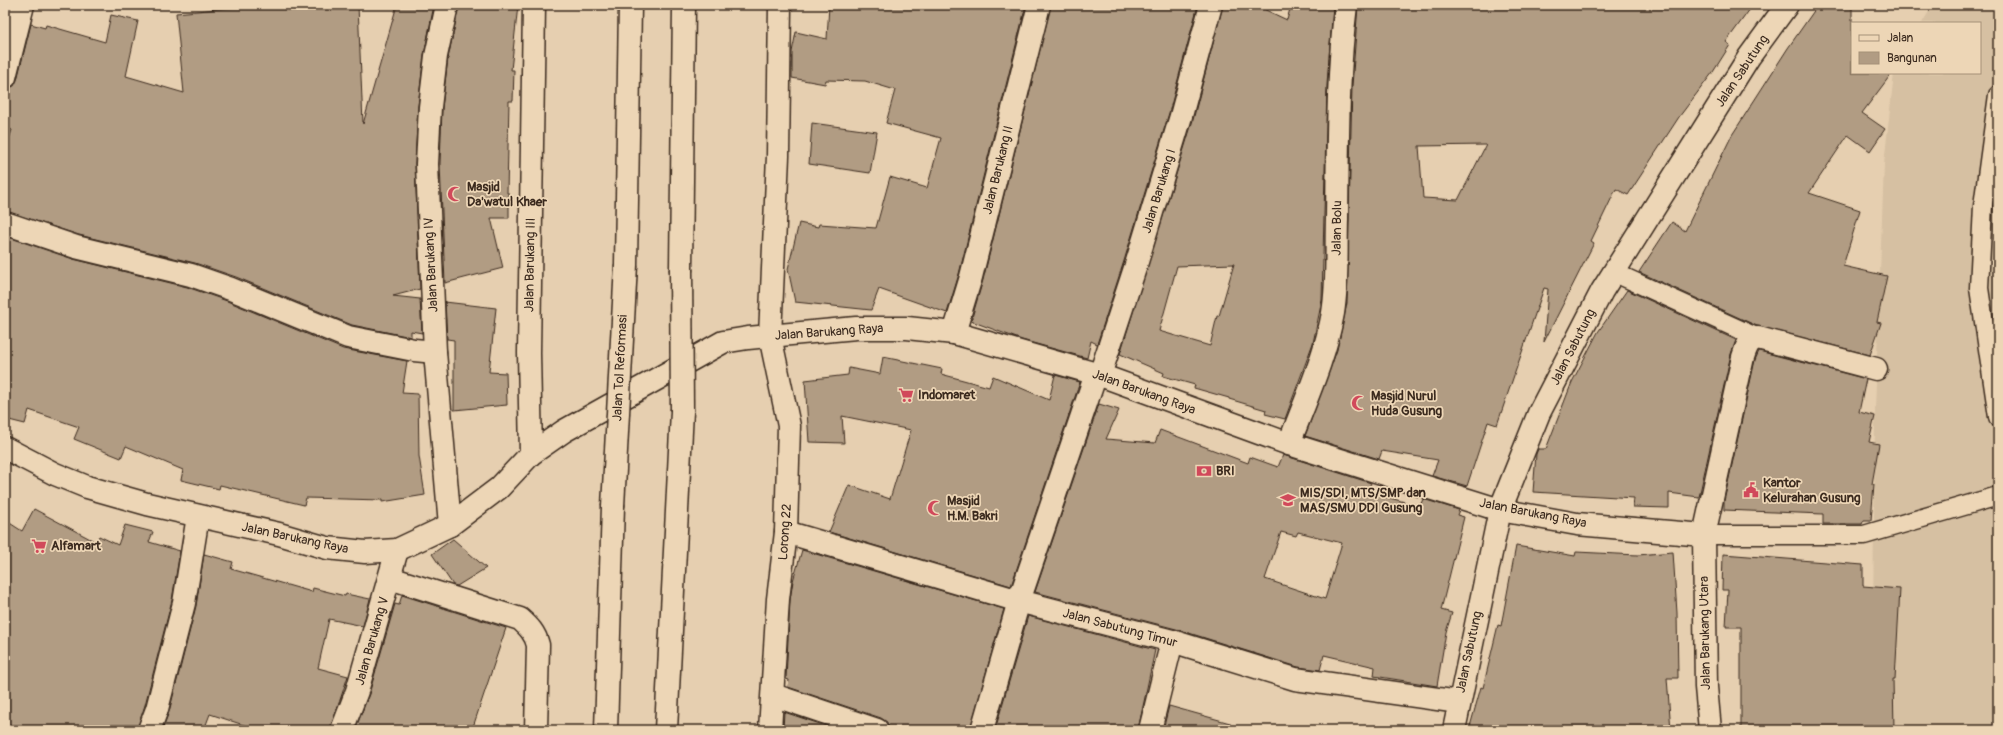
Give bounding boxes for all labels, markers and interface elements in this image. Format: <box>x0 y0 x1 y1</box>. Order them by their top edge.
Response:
legend <box>1851 22 1981 74</box>
text: Jalan <box>1887 31 1913 46</box>
street label: Jalan Sabutung <box>1712 32 1772 110</box>
text: Bangunan <box>1887 51 1937 66</box>
street label: Jalan Barukang II <box>979 124 1017 216</box>
street label: Jalan Barukang I <box>1139 147 1179 235</box>
place label: Masjid Da'watul Khaer <box>467 179 547 210</box>
mosque icon: Masjid Da'watul Khaer <box>446 185 464 203</box>
street label: Jalan Bolu <box>1329 200 1345 256</box>
street label: Jalan Barukang IV <box>421 217 441 313</box>
street label: Jalan Barukang III <box>521 218 539 312</box>
street label: Jalan Sabutung <box>1547 306 1599 388</box>
street label: Jalan Tol Reformasi <box>609 314 631 422</box>
street label: Jalan Barukang Raya <box>774 320 884 344</box>
street label: Jalan Barukang Raya <box>1090 366 1198 418</box>
supermarket icon: Indomaret <box>897 386 915 404</box>
place label: Indomaret <box>918 387 976 403</box>
place label: Masjid Nurul Huda Gusung <box>1371 388 1443 419</box>
mosque icon: Masjid Nurul Huda Gusung <box>1350 394 1368 412</box>
bank icon: BRI <box>1195 462 1213 480</box>
place label: BRI <box>1216 463 1235 479</box>
place label: Kantor Kelurahan Gusung <box>1763 475 1861 506</box>
public building icon: Kantor Kelurahan Gusung <box>1742 481 1760 499</box>
place label: MIS/SDI, MTS/SMP dan MAS/SMU DDI Gusung <box>1300 485 1427 516</box>
school or university icon: MIS/SDI, MTS/SMP dan MAS/SMU DDI Gusung <box>1279 491 1297 509</box>
place label: Masjid H.M. Bakri <box>947 493 998 524</box>
street label: Jalan Barukang Raya <box>1478 495 1588 531</box>
mosque icon: Masjid H.M. Bakri <box>926 499 944 517</box>
street label: Lorong 22 <box>775 503 795 561</box>
street label: Jalan Barukang Raya <box>240 519 350 557</box>
supermarket icon: Alfamart <box>30 537 48 555</box>
place label: Alfamart <box>51 538 102 554</box>
street label: Jalan Barukang Utara <box>1696 576 1714 690</box>
street label: Jalan Barukang V <box>352 595 392 687</box>
street label: Jalan Sabutung Timur <box>1061 605 1179 651</box>
street label: Jalan Sabutung <box>1453 609 1486 694</box>

